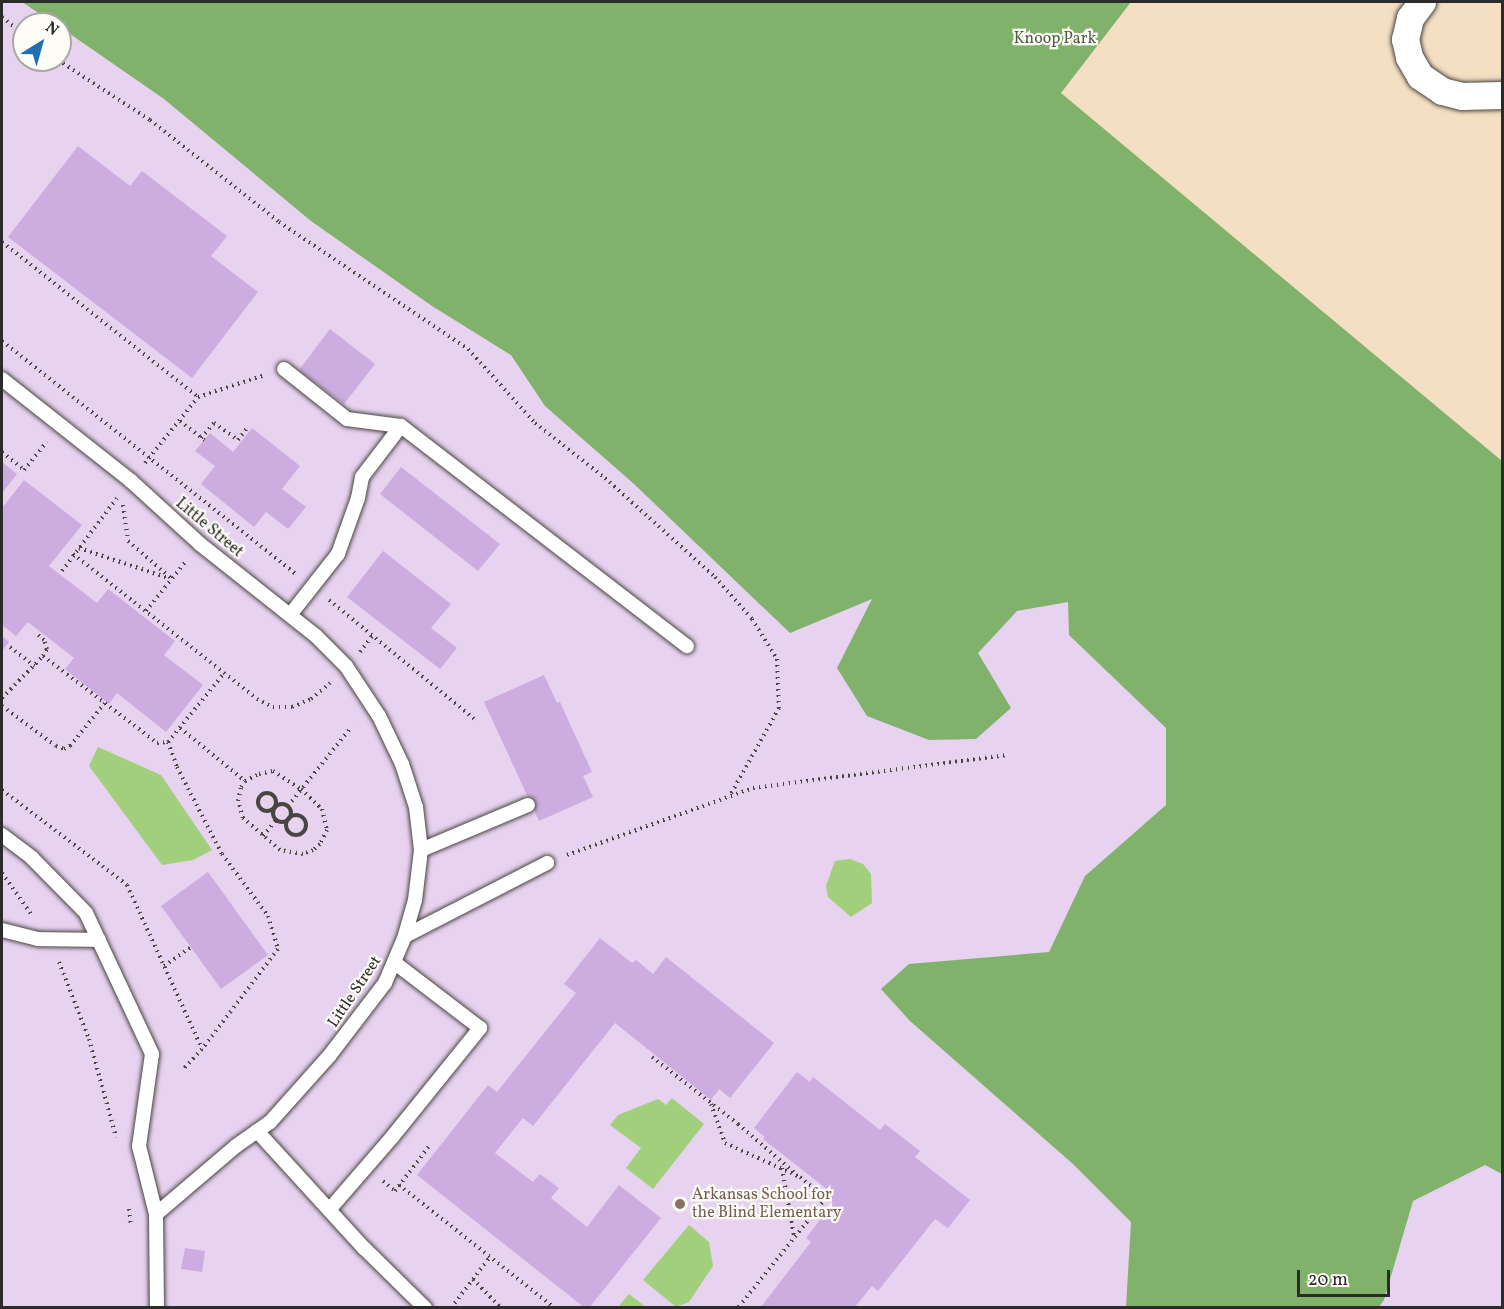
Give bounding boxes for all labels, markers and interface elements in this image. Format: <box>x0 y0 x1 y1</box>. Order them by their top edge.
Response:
north arrow <box>12 12 72 72</box>
text: N <box>40 17 63 42</box>
park label: Knoop Park <box>1014 29 1096 49</box>
street label: Little Street <box>171 494 247 562</box>
street label: Little Street <box>324 952 386 1032</box>
place label: Arkansas School for the Blind Elementary <box>692 1185 842 1223</box>
marker: Arkansas School for the Blind Elementary <box>673 1197 687 1211</box>
scale bar <box>1300 1258 1393 1296</box>
text: 20 m <box>1308 1268 1348 1293</box>

